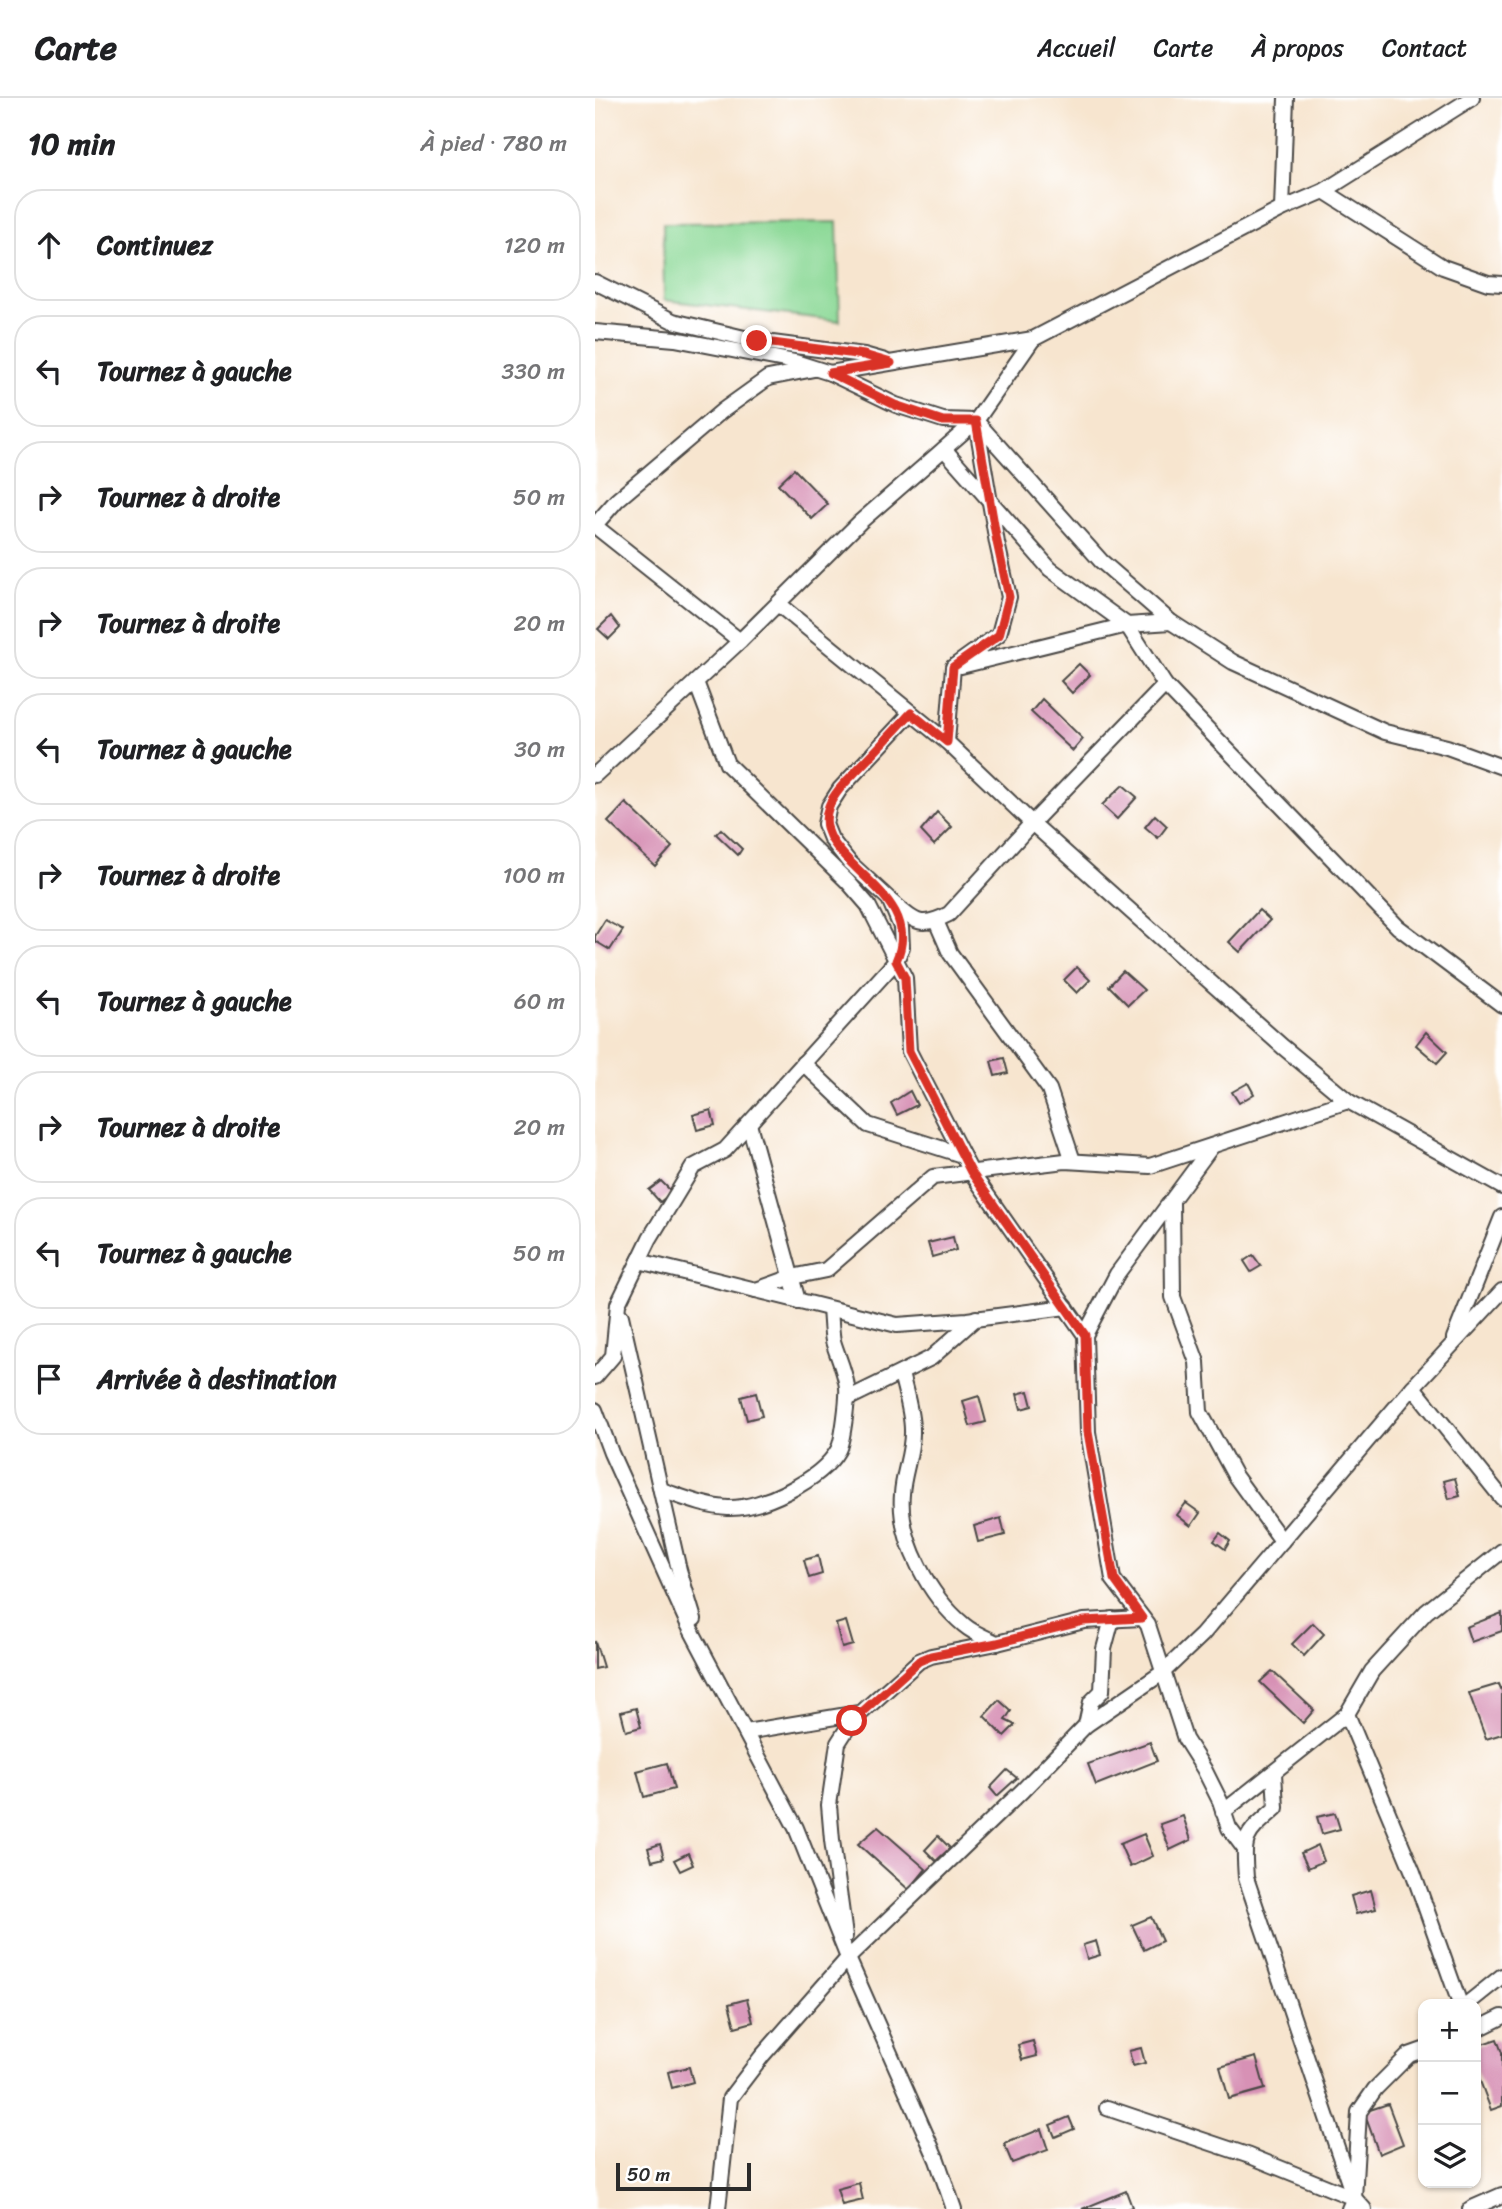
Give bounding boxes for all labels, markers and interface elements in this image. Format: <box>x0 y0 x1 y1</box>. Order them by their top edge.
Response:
text: Carte <box>35 19 117 77</box>
text: Accueil <box>1037 27 1116 69</box>
text: Carte <box>1154 27 1213 69</box>
text: À propos <box>1251 27 1344 69</box>
text: Contact <box>1382 27 1467 69</box>
text: 10 min <box>28 117 115 171</box>
text: À pied · 780 m <box>420 123 567 164</box>
text: Continuez <box>97 222 213 268</box>
text: 120 m <box>504 225 565 266</box>
icon: ahead <box>30 226 68 264</box>
route end <box>741 325 772 356</box>
text: Tournez à gauche <box>97 348 292 394</box>
text: 330 m <box>502 351 565 392</box>
icon: left <box>30 352 68 390</box>
text: Tournez à droite <box>97 474 280 520</box>
text: 50 m <box>513 477 565 518</box>
icon: right <box>30 478 68 516</box>
text: Tournez à droite <box>97 600 280 646</box>
text: 20 m <box>514 603 565 644</box>
icon: right <box>30 604 68 642</box>
text: Tournez à gauche <box>97 726 292 772</box>
text: 30 m <box>514 729 565 770</box>
icon: left <box>30 730 68 768</box>
text: Tournez à droite <box>97 852 280 898</box>
text: 100 m <box>502 855 565 896</box>
icon: right <box>30 856 68 894</box>
text: Tournez à gauche <box>97 978 292 1024</box>
text: 60 m <box>514 981 565 1022</box>
icon: left <box>30 982 68 1020</box>
text: Tournez à droite <box>97 1104 280 1150</box>
text: 20 m <box>514 1107 565 1148</box>
icon: right <box>30 1108 68 1146</box>
text: Tournez à gauche <box>97 1230 292 1276</box>
text: 50 m <box>513 1233 565 1274</box>
icon: left <box>30 1234 68 1272</box>
text: Arrivée à destination <box>97 1356 337 1402</box>
icon: arrive <box>30 1360 68 1398</box>
route start <box>836 1705 867 1736</box>
map controls <box>1418 1999 1481 2188</box>
button: + <box>1418 1999 1481 2062</box>
button: − <box>1418 2062 1481 2125</box>
button: layers <box>1418 2125 1481 2188</box>
text: 50 m <box>627 2158 670 2191</box>
scale bar <box>616 2160 751 2192</box>

